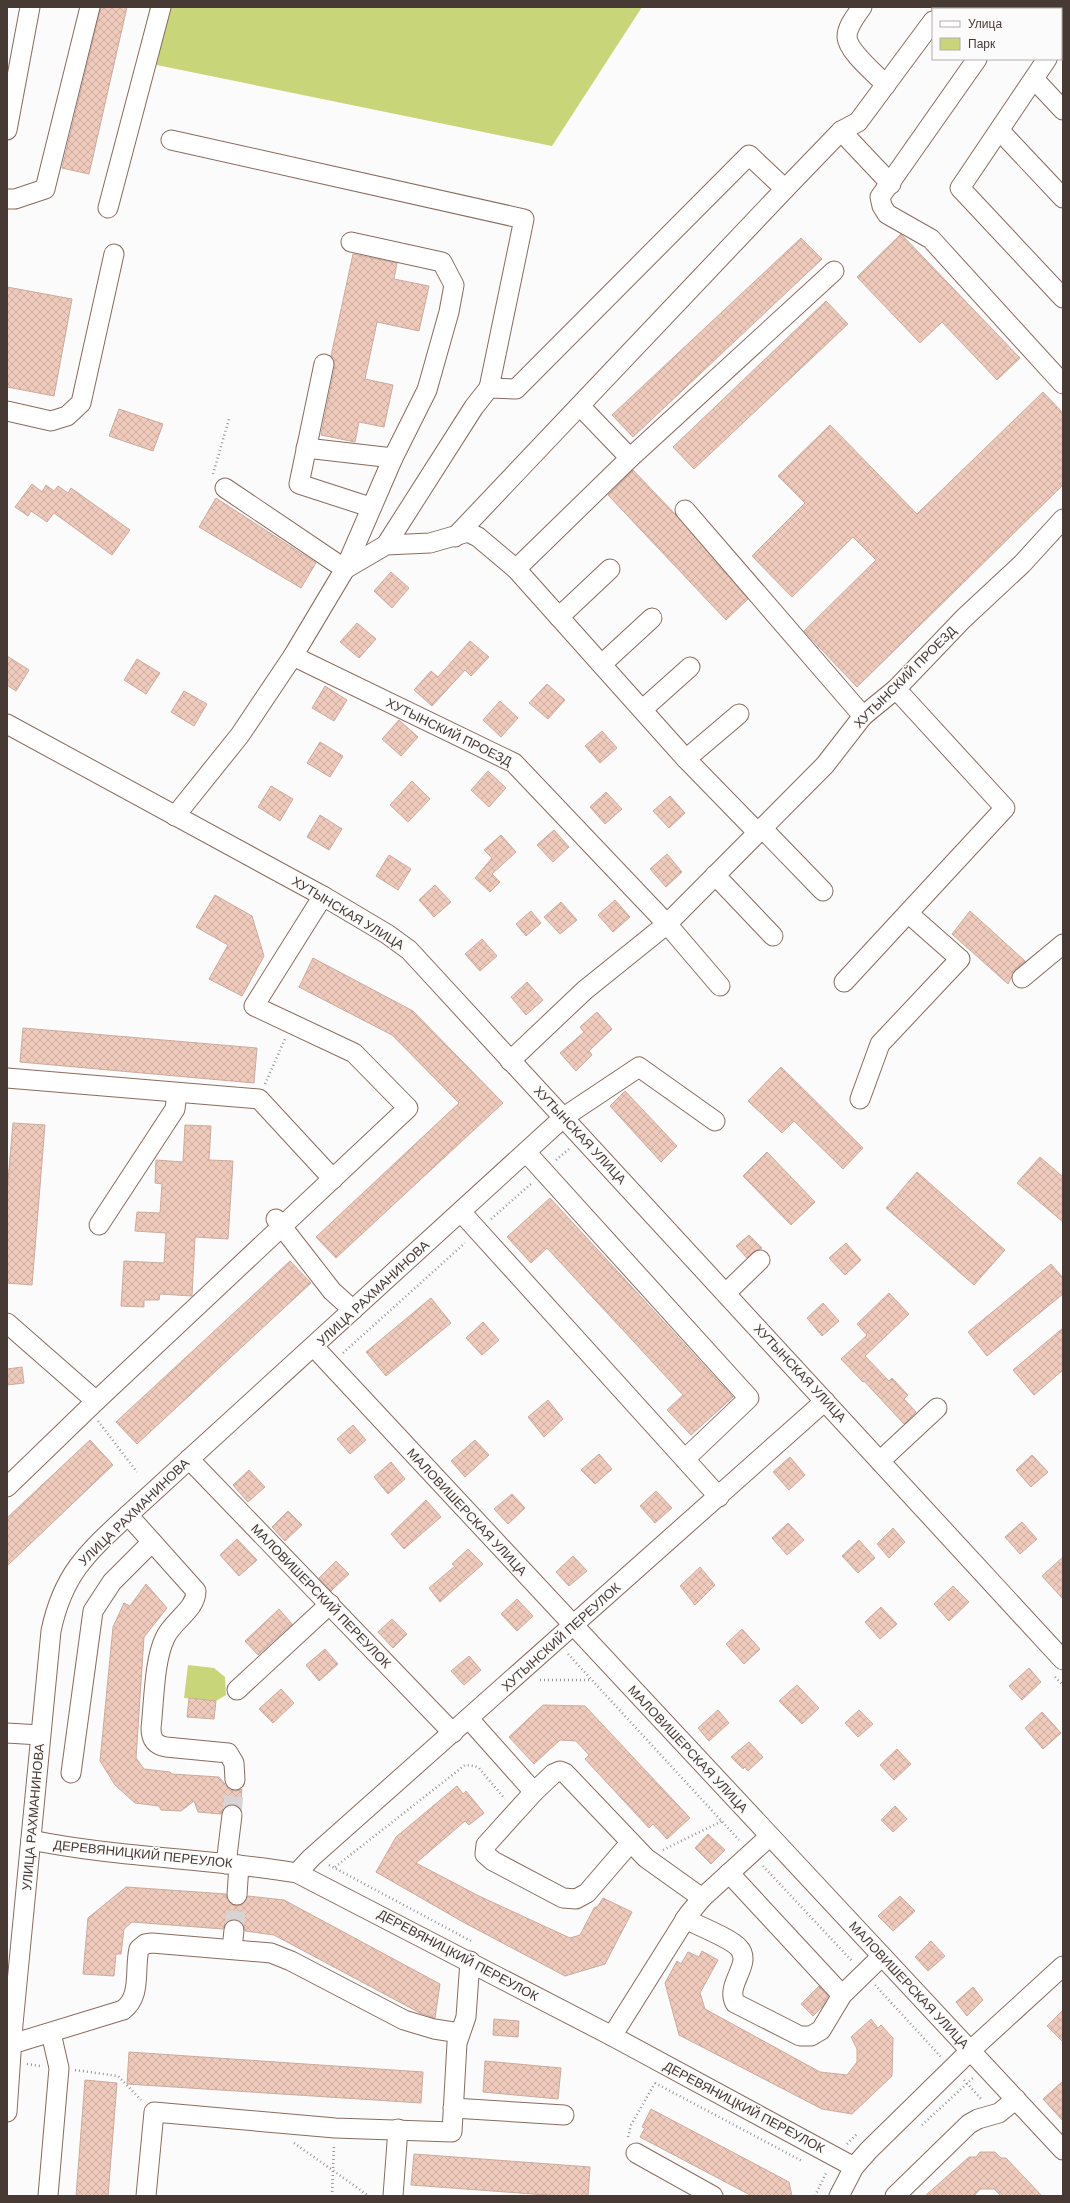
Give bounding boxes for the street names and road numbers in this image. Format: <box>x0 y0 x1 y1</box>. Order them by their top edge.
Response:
street label: ХУТЫНСКИЙ ПРОЕЗД <box>851 623 959 731</box>
street label: ХУТЫНСКИЙ ПРОЕЗД <box>384 695 514 769</box>
street label: ХУТЫНСКАЯ УЛИЦА <box>289 874 407 953</box>
street label: ХУТЫНСКАЯ УЛИЦА <box>531 1083 629 1187</box>
street label: УЛИЦА РАХМАНИНОВА <box>314 1237 432 1349</box>
street label: ХУТЫНСКАЯ УЛИЦА <box>751 1321 849 1425</box>
street label: МАЛОВИШЕРСКАЯ УЛИЦА <box>404 1445 530 1579</box>
street label: УЛИЦА РАХМАНИНОВА <box>76 1455 192 1569</box>
street label: МАЛОВИШЕРСКИЙ ПЕРЕУЛОК <box>248 1521 394 1671</box>
street label: ХУТЫНСКИЙ ПЕРЕУЛОК <box>499 1579 624 1694</box>
street label: МАЛОВИШЕРСКАЯ УЛИЦА <box>625 1682 751 1816</box>
street label: УЛИЦА РАХМАНИНОВА <box>19 1743 47 1891</box>
street label: ДЕРЕВЯНИЦКИЙ ПЕРЕУЛОК <box>53 1837 234 1871</box>
street label: ДЕРЕВЯНИЦКИЙ ПЕРЕУЛОК <box>375 1906 541 2004</box>
street label: МАЛОВИШЕРСКАЯ УЛИЦА <box>846 1918 972 2052</box>
street label: ДЕРЕВЯНИЦКИЙ ПЕРЕУЛОК <box>661 2058 827 2156</box>

